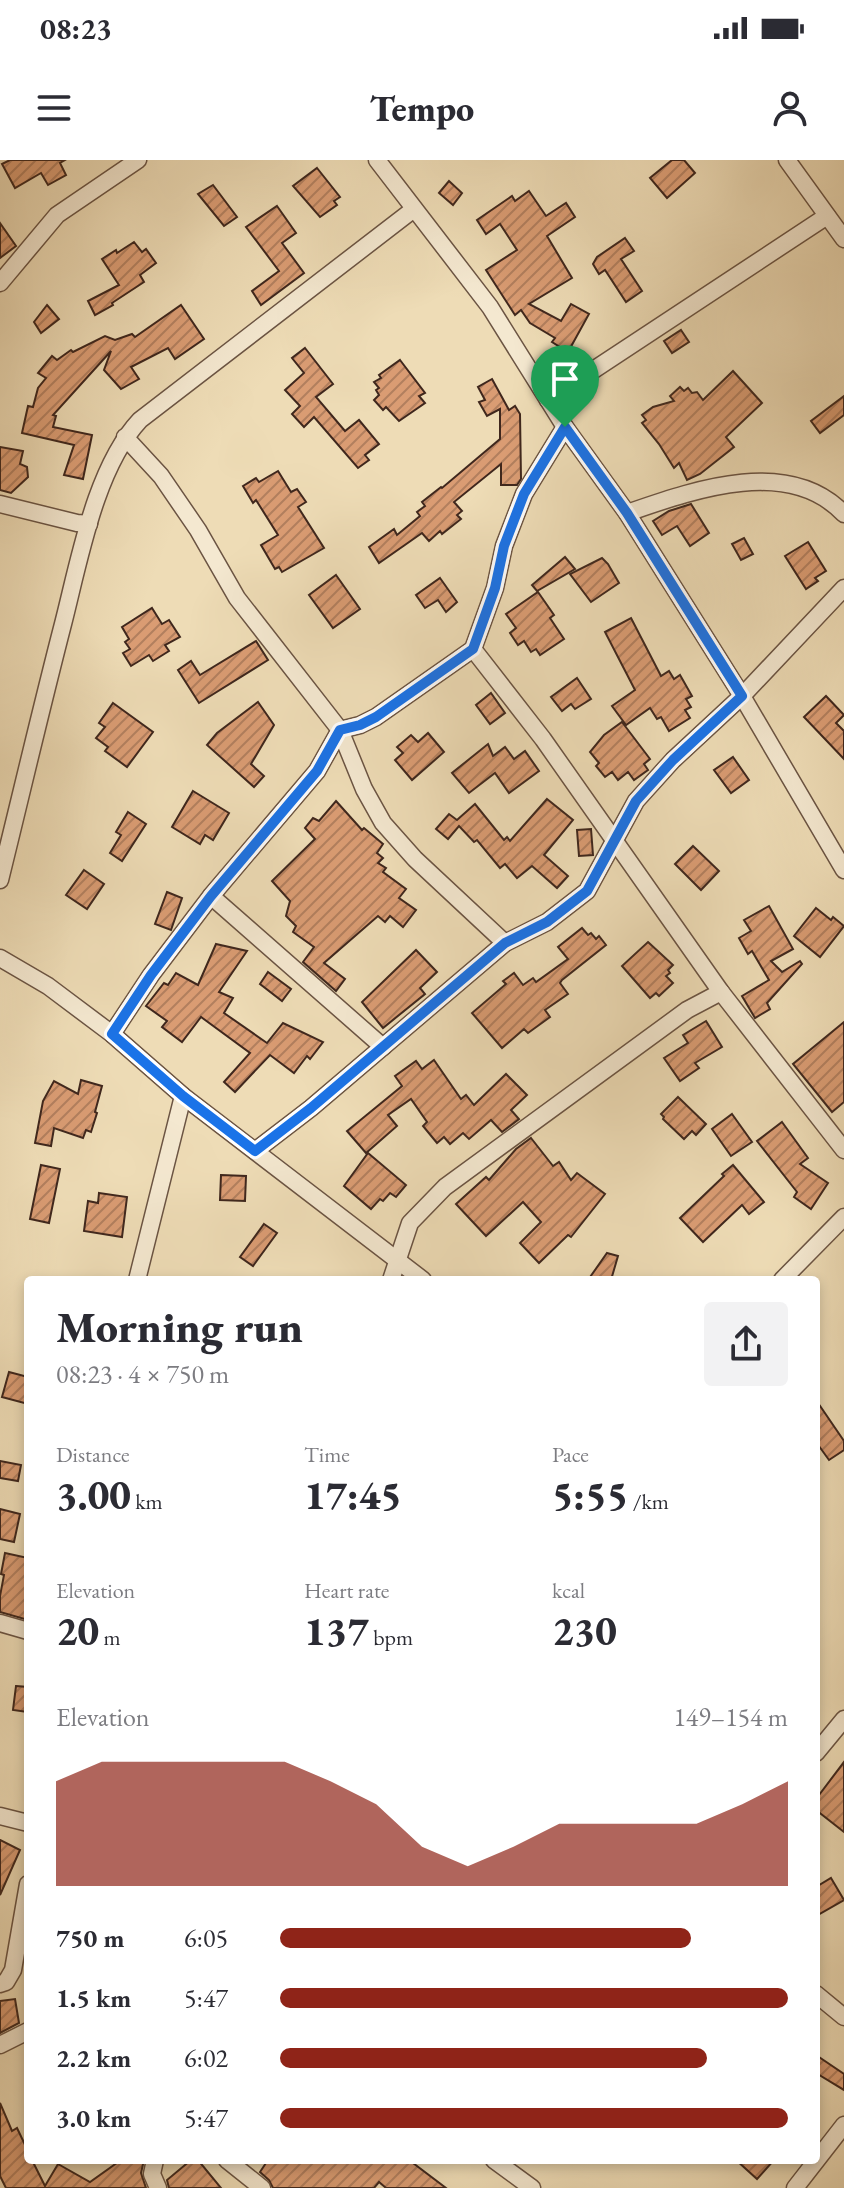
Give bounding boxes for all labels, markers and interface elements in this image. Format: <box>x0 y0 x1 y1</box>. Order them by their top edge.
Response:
text: 08:23 <box>40 9 112 48</box>
text: Tempo <box>370 85 474 132</box>
icon: menu <box>32 86 76 130</box>
icon: person <box>768 86 812 130</box>
pin <box>531 345 599 427</box>
icon: arrive <box>543 357 587 401</box>
text: Morning run <box>56 1298 303 1355</box>
button: share <box>704 1302 788 1386</box>
text: 08:23 · 4 × 750 m <box>56 1357 229 1391</box>
text: Distance <box>56 1440 129 1469</box>
text: Time <box>304 1440 350 1469</box>
text: Pace <box>552 1440 589 1469</box>
text: 3.00 <box>56 1469 131 1521</box>
text: 17:45 <box>304 1469 402 1521</box>
text: 5:55 <box>552 1469 628 1521</box>
text: km <box>131 1487 163 1516</box>
text: /km <box>628 1487 669 1516</box>
text: Elevation <box>56 1576 135 1605</box>
text: Heart rate <box>304 1576 389 1605</box>
text: kcal <box>552 1576 585 1605</box>
text: 20 <box>56 1605 99 1657</box>
text: 137 <box>304 1605 369 1657</box>
text: 230 <box>552 1605 617 1657</box>
text: m <box>99 1623 121 1652</box>
text: bpm <box>369 1623 413 1652</box>
text: Elevation <box>56 1700 150 1734</box>
text: 149–154 m <box>673 1700 788 1734</box>
text: 750 m <box>56 1921 124 1955</box>
text: 6:05 <box>184 1921 228 1955</box>
text: 1.5 km <box>56 1981 131 2015</box>
text: 5:47 <box>184 1981 228 2015</box>
text: 2.2 km <box>56 2041 131 2075</box>
text: 6:02 <box>184 2041 228 2075</box>
text: 3.0 km <box>56 2101 131 2135</box>
text: 5:47 <box>184 2101 228 2135</box>

